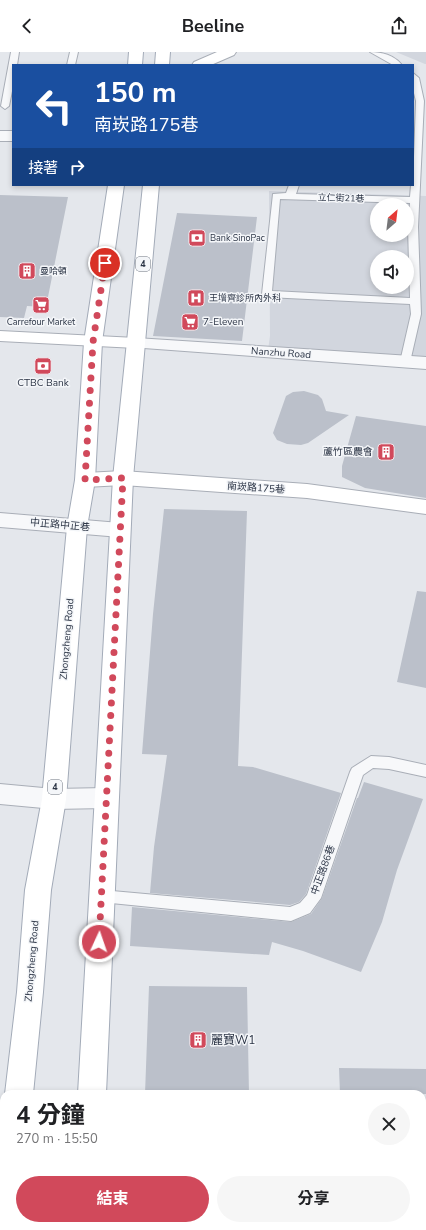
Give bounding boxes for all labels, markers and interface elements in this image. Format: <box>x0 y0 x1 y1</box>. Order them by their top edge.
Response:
text: Beeline <box>182 14 244 38</box>
icon: back <box>16 15 38 37</box>
icon: share <box>388 15 410 37</box>
text: 150 m <box>94 74 177 112</box>
icon: left <box>28 80 80 132</box>
text: 南崁路175巷 <box>94 113 198 137</box>
icon: right <box>66 156 88 178</box>
text: 接著 <box>28 158 58 178</box>
street label: 立仁街21巷 <box>317 191 365 205</box>
north arrow <box>370 198 414 242</box>
map controls <box>370 198 414 294</box>
bank icon: Bank SinoPac <box>187 228 207 248</box>
place label: Bank SinoPac <box>210 232 265 244</box>
pin <box>88 246 122 280</box>
button: sound <box>370 250 414 294</box>
icon: arrive <box>94 252 116 274</box>
road number: 4 <box>136 257 150 271</box>
building icon: 曼哈頓 <box>17 261 37 281</box>
place label: 曼哈頓 <box>40 265 67 277</box>
hospital icon: 王增齊診所內外科 <box>186 288 206 308</box>
place label: 王增齊診所內外科 <box>209 292 281 304</box>
supermarket icon: Carrefour Market <box>31 295 51 315</box>
supermarket icon: 7-Eleven <box>180 312 200 332</box>
place label: 7-Eleven <box>203 315 243 329</box>
place label: Carrefour Market <box>7 316 76 328</box>
street label: Nanzhu Road <box>251 344 312 362</box>
bank icon: CTBC Bank <box>33 356 53 376</box>
place label: CTBC Bank <box>17 376 70 390</box>
building icon: 蘆竹區農會 <box>376 442 396 462</box>
place label: 蘆竹區農會 <box>323 445 373 459</box>
street label: 南崁路175巷 <box>227 479 285 497</box>
street label: 中正路中正巷 <box>30 515 90 535</box>
street label: Zhongzheng Road <box>56 598 78 680</box>
road number: 4 <box>48 780 62 794</box>
street label: 中正路86巷 <box>308 843 338 897</box>
street label: Zhongzheng Road <box>21 920 43 1002</box>
position arrow <box>78 921 120 963</box>
building icon: 麗寶W1 <box>188 1030 208 1050</box>
place label: 麗寶W1 <box>211 1032 255 1048</box>
text: 4 分鐘 <box>16 1099 85 1131</box>
button: close <box>368 1103 410 1145</box>
text: 270 m · 15:50 <box>16 1130 98 1148</box>
button: 結束 <box>16 1176 209 1222</box>
button: 分享 <box>217 1176 410 1222</box>

